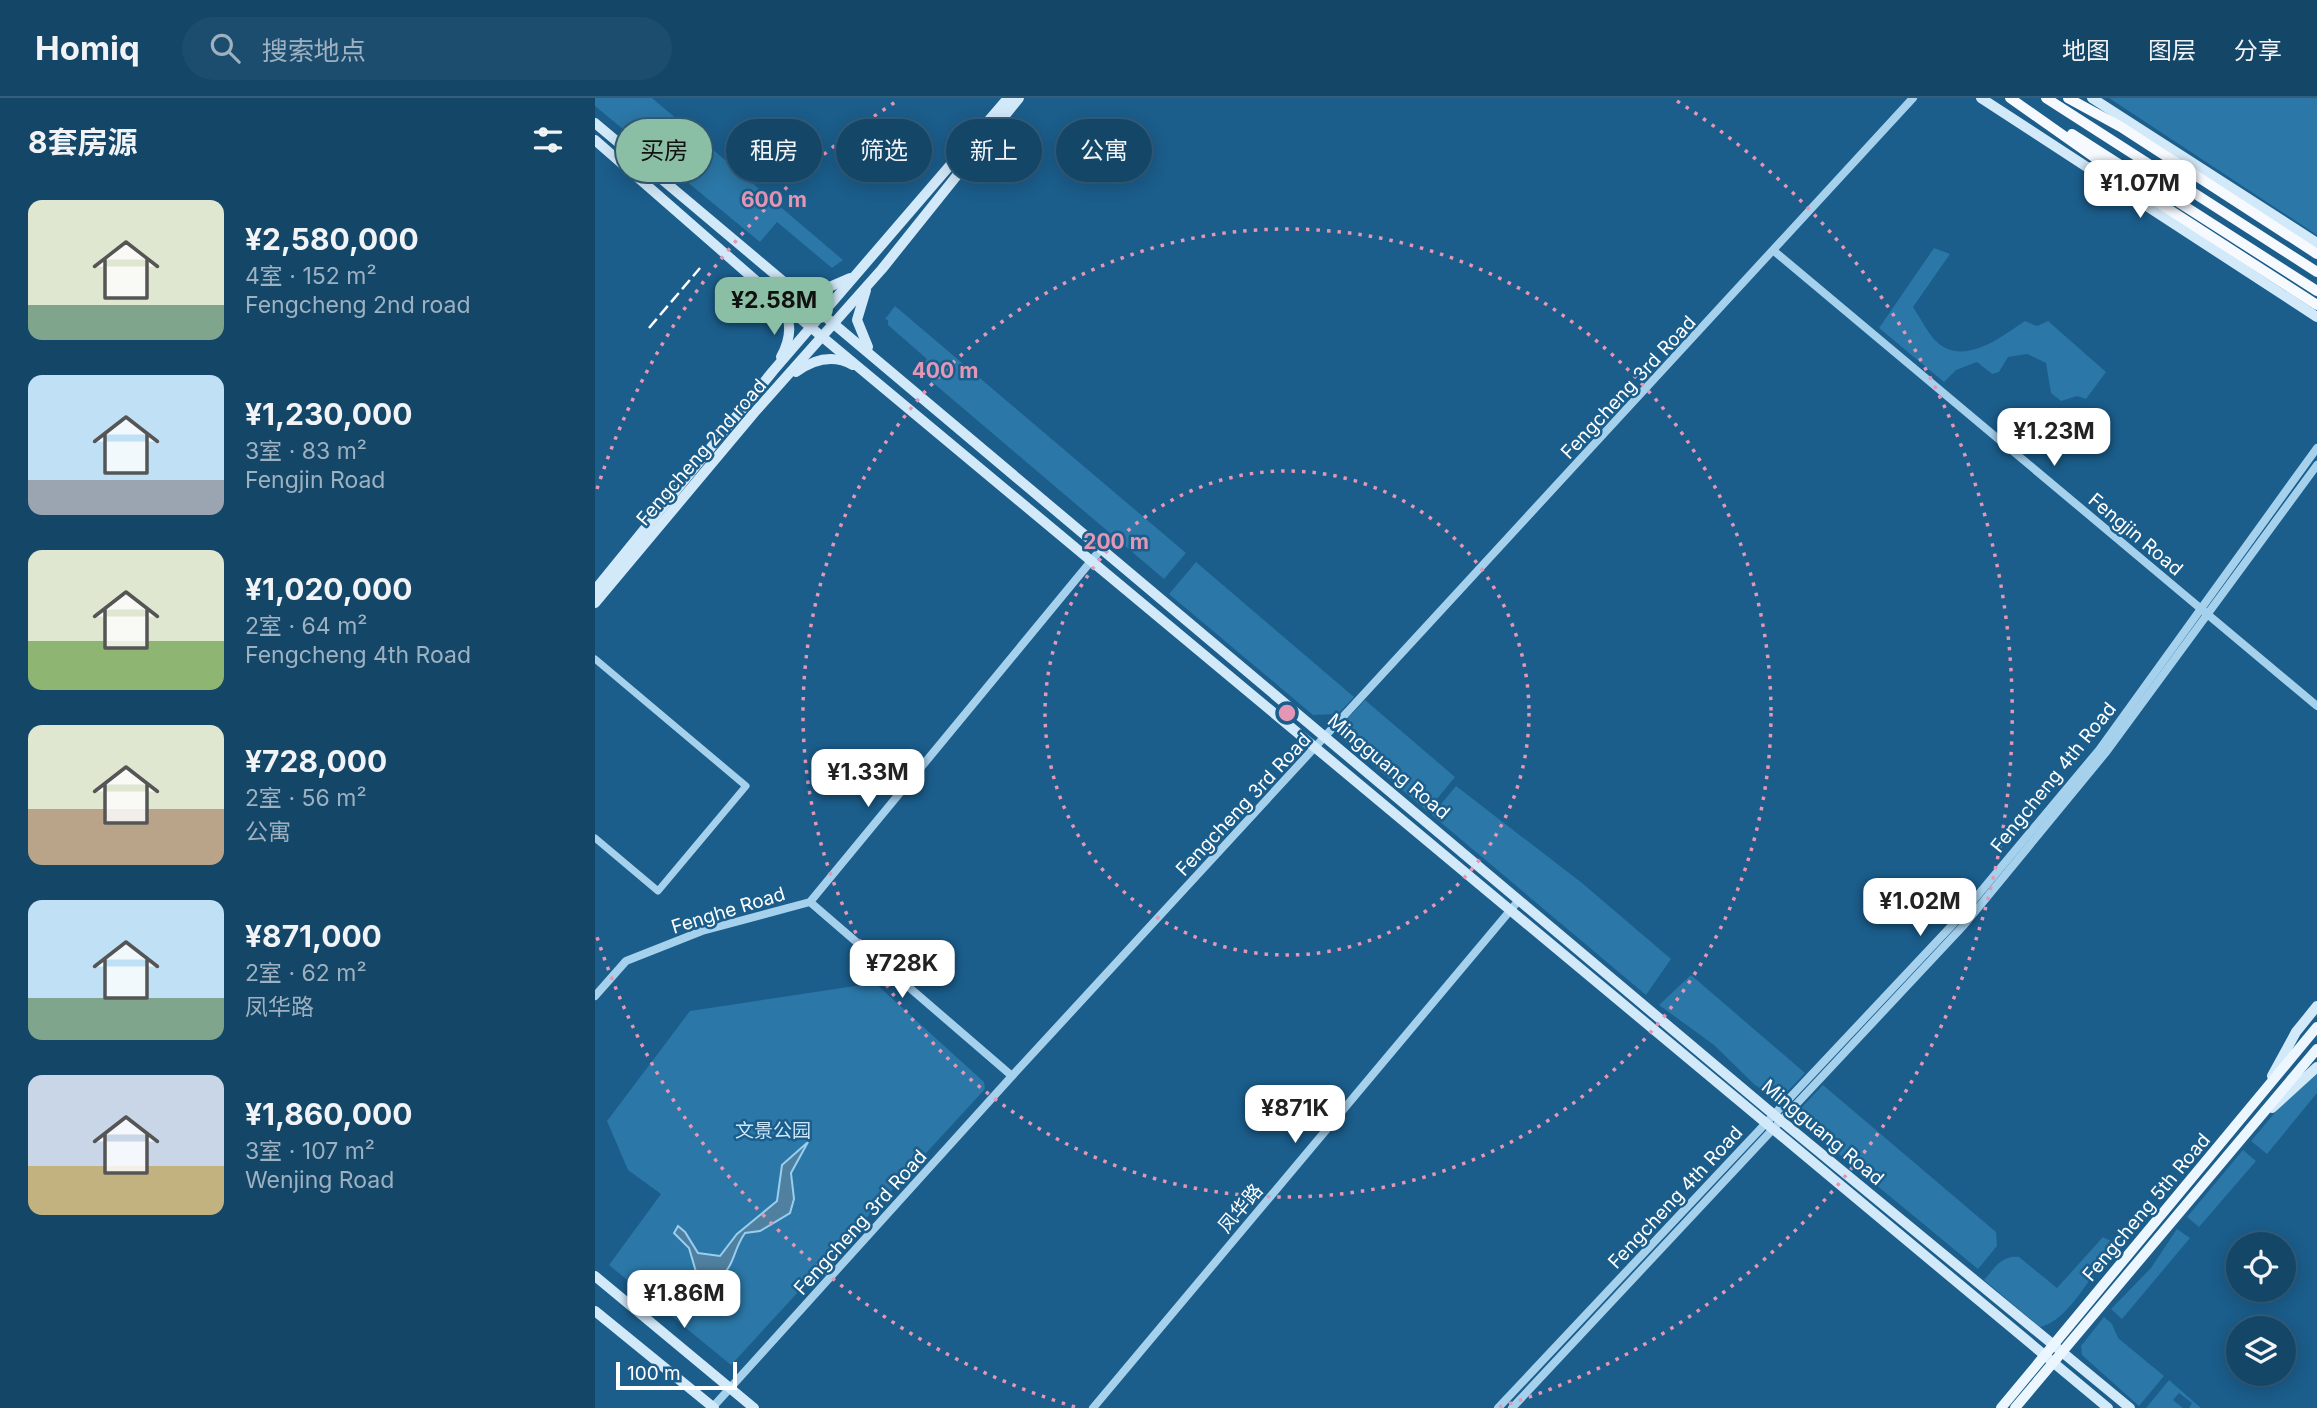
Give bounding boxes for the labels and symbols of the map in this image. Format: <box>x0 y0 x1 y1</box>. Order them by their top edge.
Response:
pin: ¥1.07M <box>2083 160 2197 220</box>
text: 600 m <box>741 187 807 212</box>
pin: ¥2.58M <box>717 278 831 337</box>
street label: Fengcheng 3rd Road <box>1556 311 1701 464</box>
text: 400 m <box>912 358 978 383</box>
street label: Fengcheng 2nd road <box>632 374 771 530</box>
pin: ¥1.23M <box>1997 408 2111 468</box>
street label: Fengjin Road <box>2084 488 2188 580</box>
text: 200 m <box>1083 529 1149 554</box>
street label: Fengcheng 4th Road <box>1986 698 2121 857</box>
centre of rings <box>1275 701 1299 725</box>
street label: Mingguang Road <box>1323 709 1454 824</box>
street label: Fengcheng 3rd Road <box>1171 728 1316 881</box>
pin: ¥1.33M <box>811 750 925 809</box>
pin: ¥1.02M <box>1863 878 1977 938</box>
street label: Fenghe Road <box>668 882 788 939</box>
pin: ¥728K <box>853 940 951 1000</box>
street label: Mingguang Road <box>1757 1075 1888 1190</box>
pin: ¥871K <box>1246 1086 1344 1145</box>
park label: 文景公园 <box>735 1119 811 1142</box>
street label: Fengcheng 4th Road <box>1603 1121 1747 1273</box>
street label: Fengcheng 5th Road <box>2078 1129 2215 1286</box>
street label: Fengcheng 3rd Road <box>789 1145 932 1300</box>
street label: 凤华路 <box>1213 1179 1268 1238</box>
pin: ¥1.86M <box>627 1270 741 1330</box>
scale bar <box>616 1359 737 1391</box>

